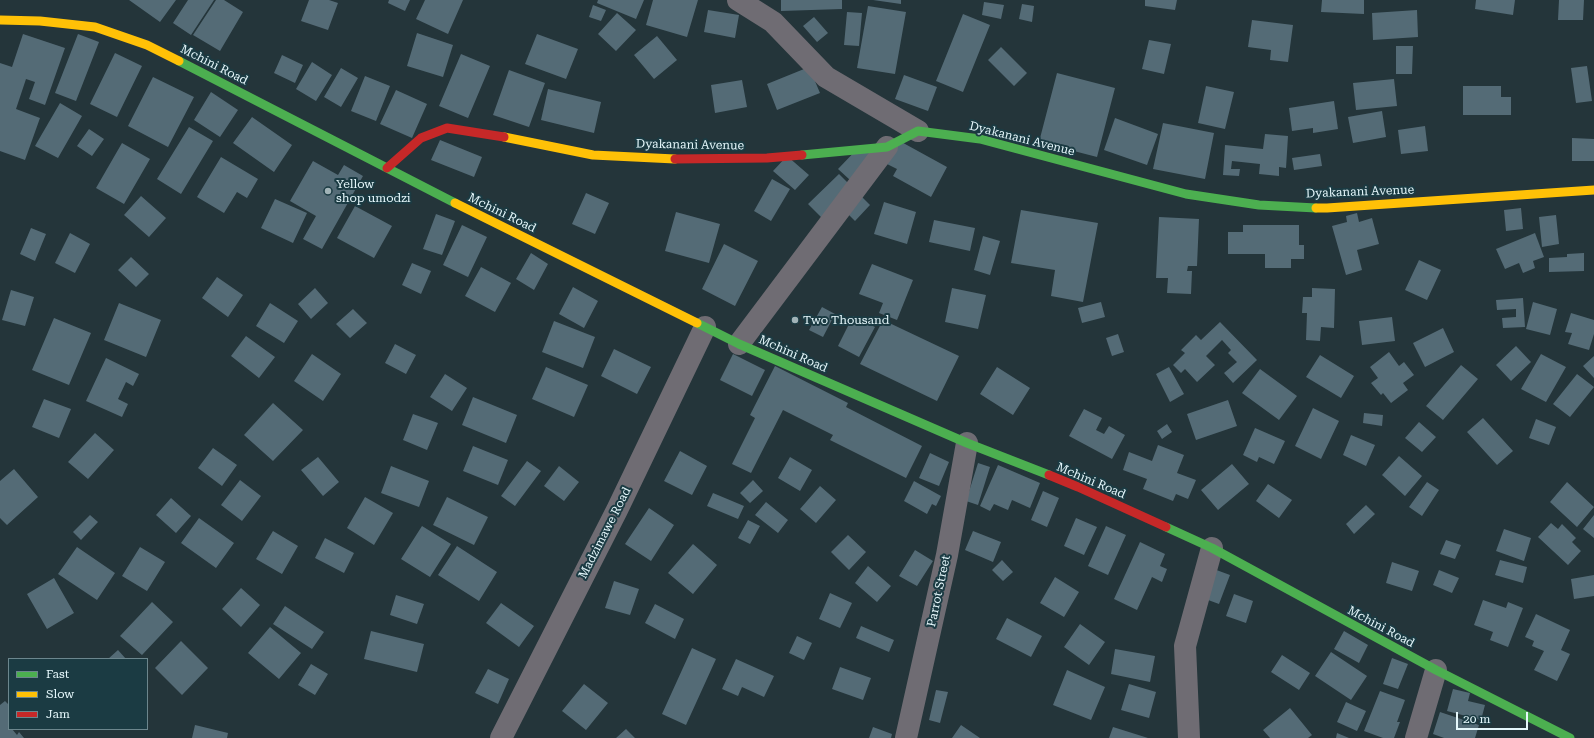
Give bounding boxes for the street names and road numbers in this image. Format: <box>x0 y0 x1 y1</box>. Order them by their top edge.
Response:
street label: Mchini Road <box>178 42 250 88</box>
street label: Dyakanani Avenue <box>968 119 1076 159</box>
street label: Dyakanani Avenue <box>636 137 744 153</box>
street label: Dyakanani Avenue <box>1306 183 1414 201</box>
street label: Mchini Road <box>466 190 538 236</box>
street label: Mchini Road <box>756 332 830 376</box>
street label: Mchini Road <box>1054 460 1128 502</box>
street label: Madzimawe Road <box>576 485 634 581</box>
street label: Parrot Street <box>924 554 954 628</box>
street label: Mchini Road <box>1345 603 1417 651</box>

